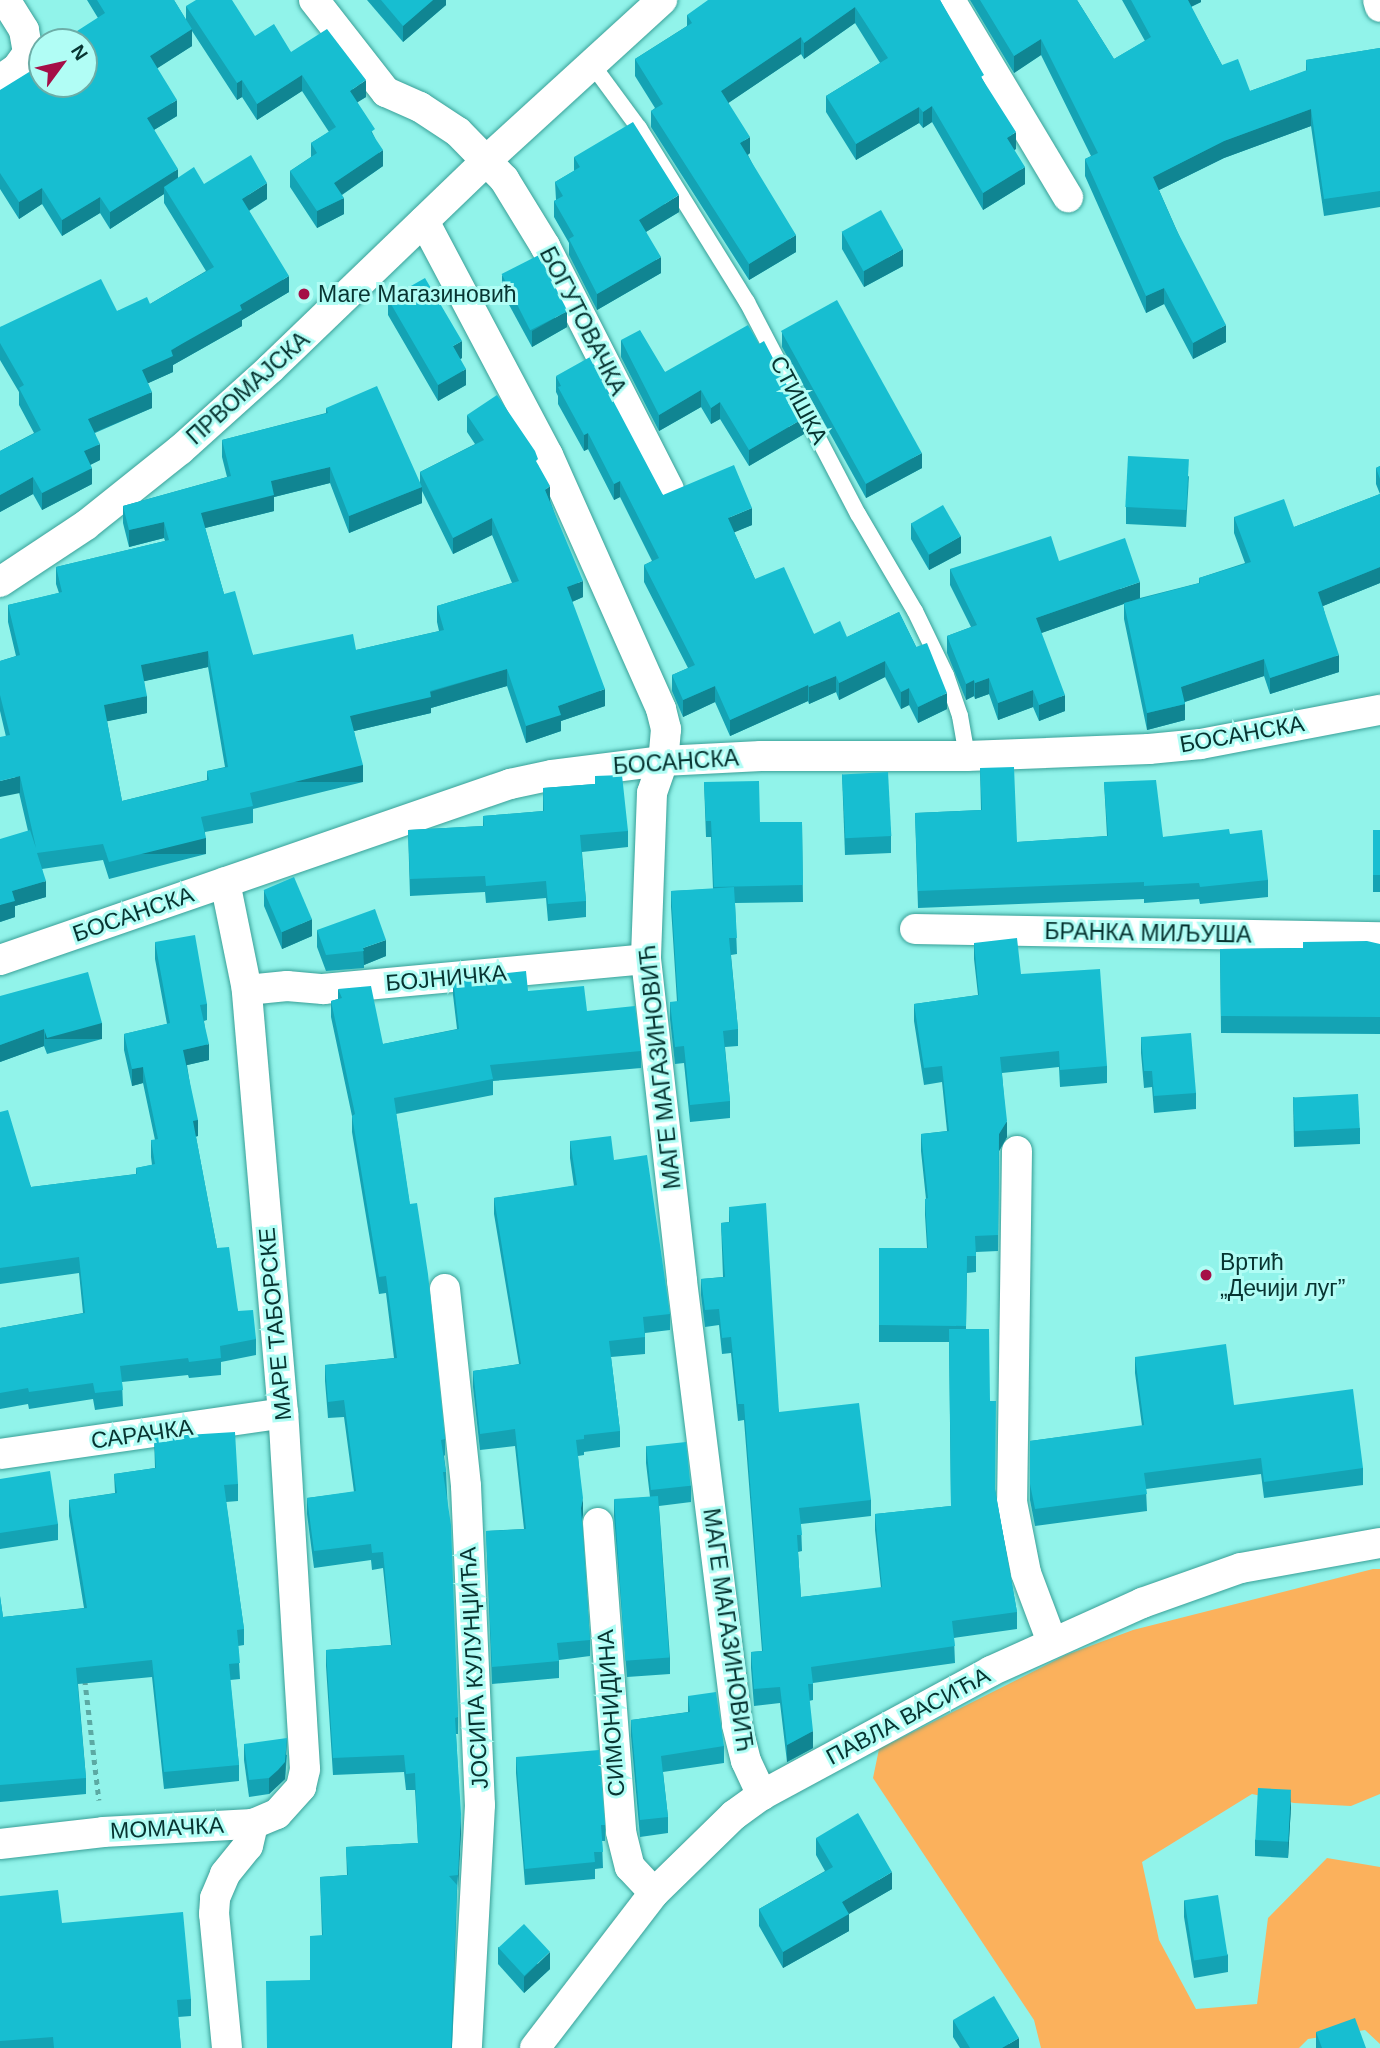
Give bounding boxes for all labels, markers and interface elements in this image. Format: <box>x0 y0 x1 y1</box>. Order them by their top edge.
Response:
north arrow <box>28 28 98 98</box>
text: N <box>67 41 92 64</box>
street label: БОГУТОВАЧКА <box>534 242 632 400</box>
place label: Маге Магазиновић <box>318 280 517 308</box>
marker: Маге Магазиновић <box>296 286 312 302</box>
street label: ПРВОМАЈСКА <box>181 326 315 450</box>
street label: СТИШКА <box>764 351 834 449</box>
street label: БОСАНСКА <box>1177 709 1307 759</box>
street label: БОСАНСКА <box>612 744 740 780</box>
street label: БОСАНСКА <box>69 880 197 948</box>
street label: БРАНКА МИЉУША <box>1044 917 1252 949</box>
street label: МАГЕ МАГАЗИНОВИЋ <box>633 943 687 1191</box>
street label: БОЈНИЧКА <box>384 959 508 997</box>
street label: МАРЕ ТАБОРСКЕ <box>253 1226 297 1422</box>
place label: Вртић „Дечији луг” <box>1220 1248 1345 1302</box>
marker: Вртић „Дечији луг” <box>1198 1267 1214 1283</box>
street label: САРАЧКА <box>89 1413 195 1455</box>
street label: МАГЕ МАГАЗИНОВИЋ <box>697 1506 759 1754</box>
street label: ЈОСИПА КУЛУНЏИЋА <box>454 1546 494 1790</box>
street label: СИМОНИДИНА <box>591 1629 631 1797</box>
street label: ПАВЛА ВАСИЋА <box>821 1661 995 1771</box>
street label: МОМАЧКА <box>109 1811 225 1845</box>

